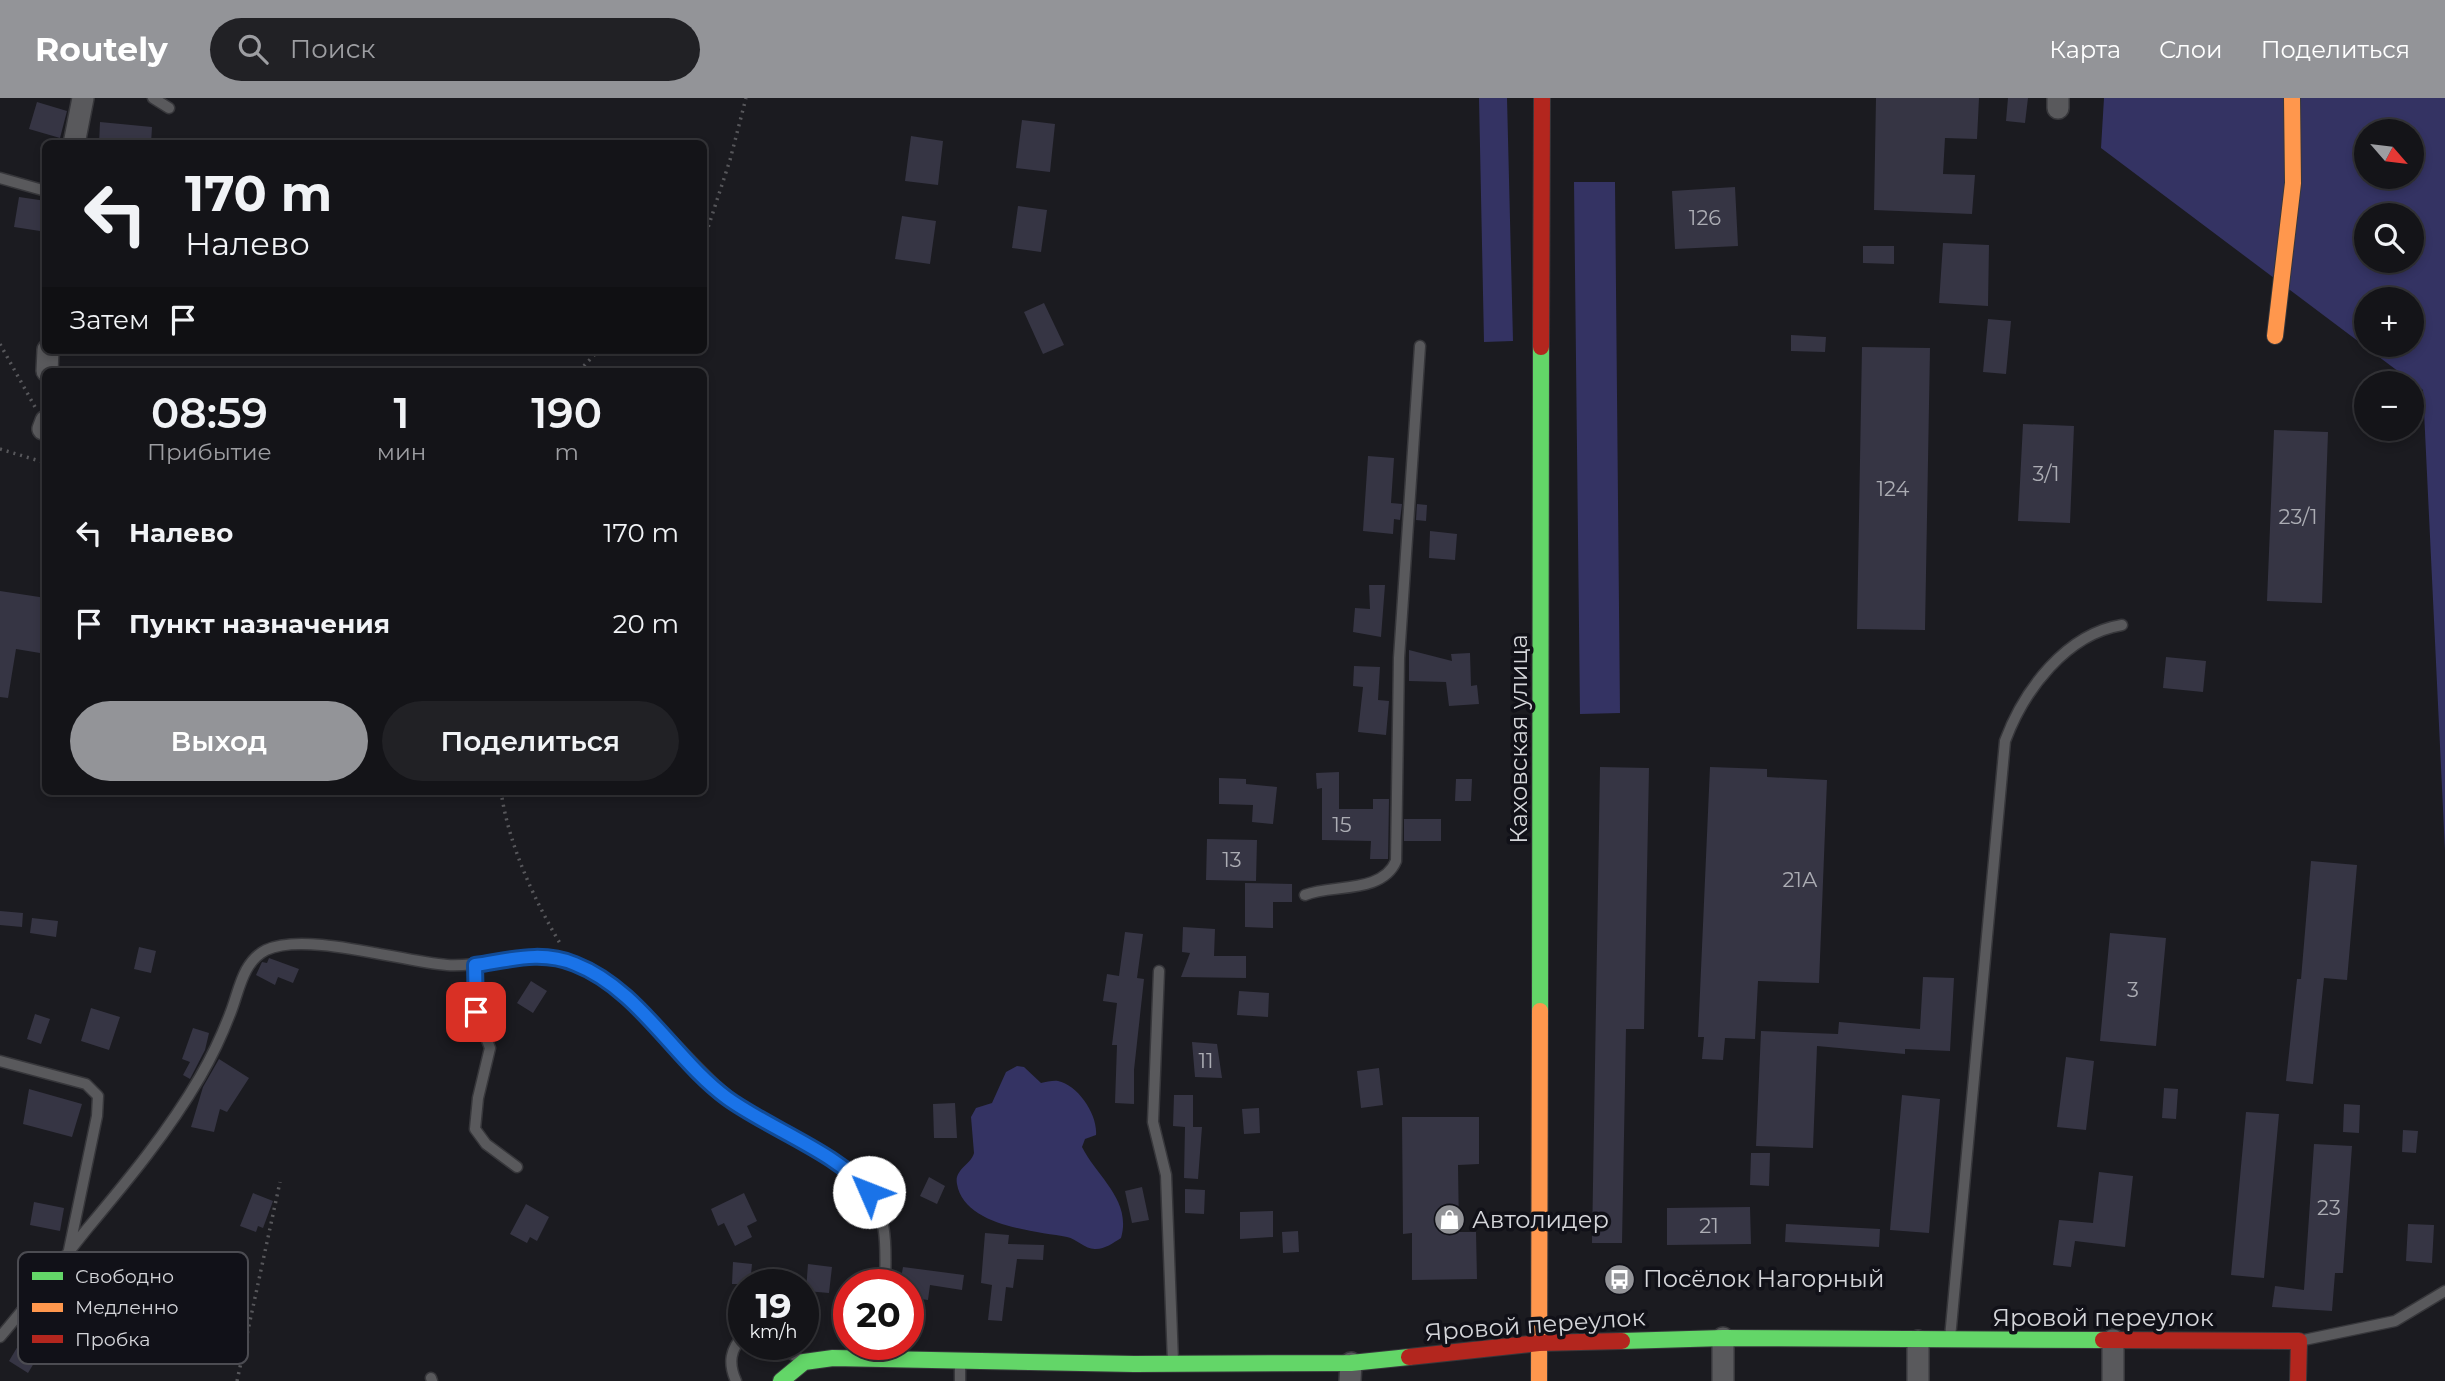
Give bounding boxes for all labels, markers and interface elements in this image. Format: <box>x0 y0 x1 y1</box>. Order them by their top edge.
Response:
search box <box>210 18 700 81</box>
text: Routely <box>35 29 168 69</box>
icon: search <box>234 30 272 68</box>
text: Поиск <box>290 33 375 65</box>
text: Карта <box>2049 35 2121 64</box>
text: Слои <box>2159 35 2223 64</box>
text: Поделиться <box>2261 35 2410 64</box>
north arrow <box>2354 119 2424 189</box>
map controls <box>2354 119 2424 441</box>
text: 170 m <box>185 164 332 223</box>
icon: left <box>70 168 161 259</box>
button: search <box>2354 203 2424 273</box>
house number: 126 <box>1689 205 1721 230</box>
text: Налево <box>185 224 310 263</box>
button: + <box>2354 287 2424 357</box>
icon: arrive <box>164 301 202 339</box>
text: Затем <box>70 304 150 336</box>
button: − <box>2354 371 2424 441</box>
text: 08:59 <box>151 387 268 439</box>
text: 1 <box>394 387 410 439</box>
text: 190 <box>531 387 602 439</box>
text: Прибытие <box>147 438 272 466</box>
text: мин <box>377 438 426 466</box>
text: m <box>554 438 579 466</box>
house number: 3/1 <box>2032 461 2060 486</box>
house number: 124 <box>1877 476 1910 501</box>
house number: 23/1 <box>2278 504 2318 529</box>
icon: left <box>70 514 108 552</box>
text: Налево <box>129 517 233 549</box>
text: 170 m <box>603 517 679 549</box>
icon: arrive <box>70 605 108 643</box>
text: Пункт назначения <box>129 608 390 640</box>
text: 20 m <box>613 608 679 640</box>
street label: Каховская улица <box>1504 634 1533 844</box>
button: Выход <box>70 701 368 781</box>
button: Поделиться <box>382 701 679 781</box>
house number: 15 <box>1332 812 1352 837</box>
house number: 13 <box>1222 847 1242 872</box>
house number: 21А <box>1782 867 1818 892</box>
house number: 3 <box>2127 977 2139 1002</box>
pin <box>446 982 506 1042</box>
icon: arrive <box>457 993 495 1031</box>
house number: 11 <box>1198 1048 1214 1073</box>
position arrow <box>832 1155 906 1229</box>
house number: 23 <box>2317 1195 2341 1220</box>
shop icon: Автолидер <box>1432 1203 1466 1237</box>
place label: Автолидер <box>1472 1205 1609 1234</box>
house number: 21 <box>1699 1213 1719 1238</box>
legend <box>18 1252 248 1364</box>
bus stop icon: Посёлок Нагорный <box>1603 1262 1637 1296</box>
place label: Посёлок Нагорный <box>1643 1264 1884 1293</box>
text: Свободно <box>75 1265 174 1288</box>
speed limit sign: 20 <box>833 1269 924 1360</box>
text: 19 <box>755 1284 792 1327</box>
text: Медленно <box>75 1296 179 1319</box>
street label: Яровой переулок <box>1424 1302 1646 1347</box>
street label: Яровой переулок <box>1992 1303 2214 1332</box>
text: km/h <box>749 1321 798 1343</box>
text: Пробка <box>75 1328 150 1351</box>

